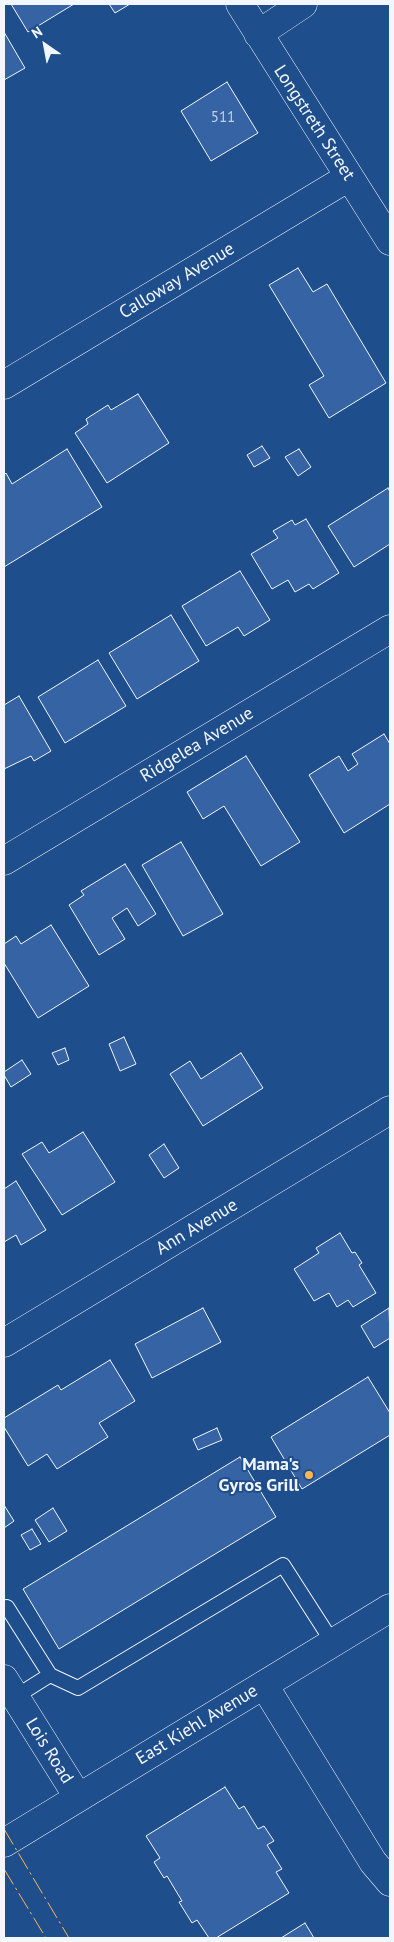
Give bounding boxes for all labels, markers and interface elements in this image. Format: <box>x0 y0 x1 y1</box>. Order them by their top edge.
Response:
north arrow <box>20 20 70 70</box>
text: N <box>28 22 46 42</box>
street label: Longstreth Street <box>269 61 359 185</box>
house number: 511 <box>211 109 235 127</box>
street label: Calloway Avenue <box>116 238 238 324</box>
street label: Ridgelea Avenue <box>136 703 258 787</box>
street label: Ann Avenue <box>152 1194 242 1260</box>
place label: Mama's Gyros Grill <box>219 1454 299 1496</box>
marker: Mama's Gyros Grill <box>303 1469 315 1481</box>
street label: East Kiehl Avenue <box>132 1680 262 1770</box>
street label: Lois Road <box>20 1714 78 1788</box>

